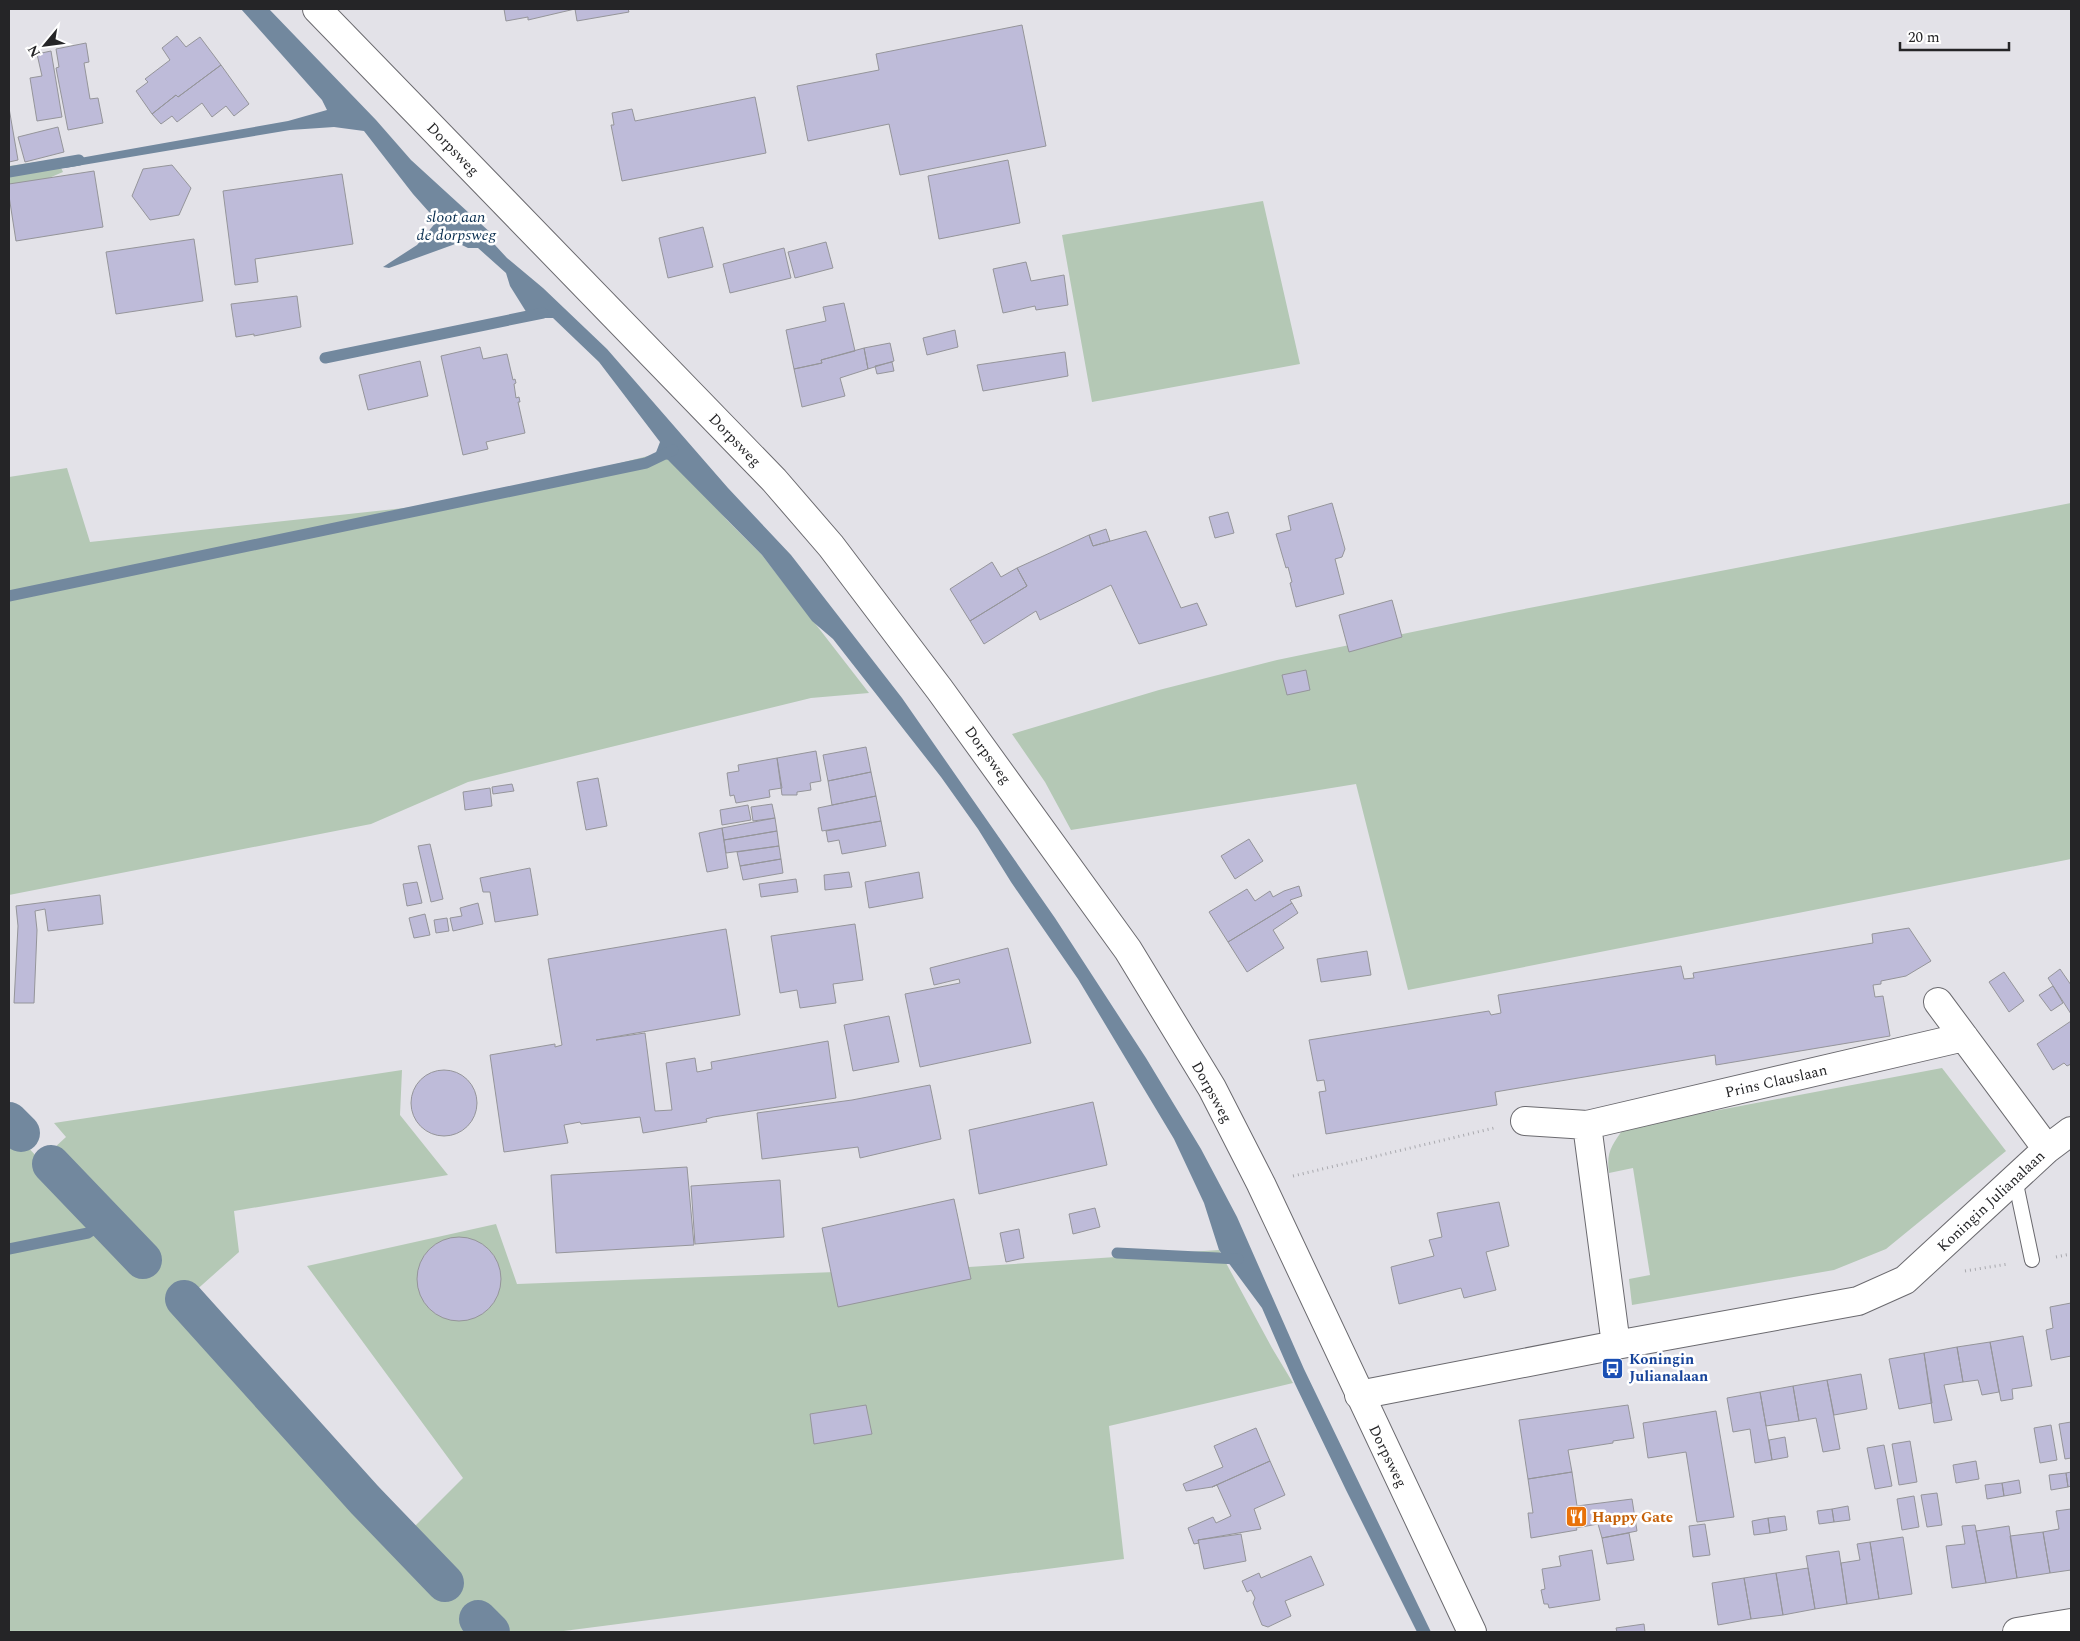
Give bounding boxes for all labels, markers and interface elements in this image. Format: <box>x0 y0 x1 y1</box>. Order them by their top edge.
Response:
north arrow <box>20 20 70 70</box>
scale bar <box>1900 20 2009 52</box>
text: 20 m <box>1908 26 1940 49</box>
text: N <box>22 41 46 61</box>
street label: Dorpsweg <box>421 117 484 182</box>
water label: sloot aan de dorpsweg <box>416 205 497 247</box>
street label: Dorpsweg <box>703 408 766 473</box>
street label: Dorpsweg <box>958 721 1017 789</box>
street label: Dorpsweg <box>1185 1057 1238 1127</box>
street label: Prins Clauslaan <box>1723 1058 1830 1104</box>
street label: Koningin Julianalaan <box>1932 1145 2051 1258</box>
place label: Koningin Julianalaan <box>1629 1348 1708 1388</box>
bus stop icon: Koningin Julianalaan <box>1601 1356 1625 1380</box>
street label: Dorpsweg <box>1362 1421 1413 1492</box>
restaurant icon: Happy Gate <box>1564 1505 1588 1529</box>
place label: Happy Gate <box>1592 1506 1673 1529</box>

